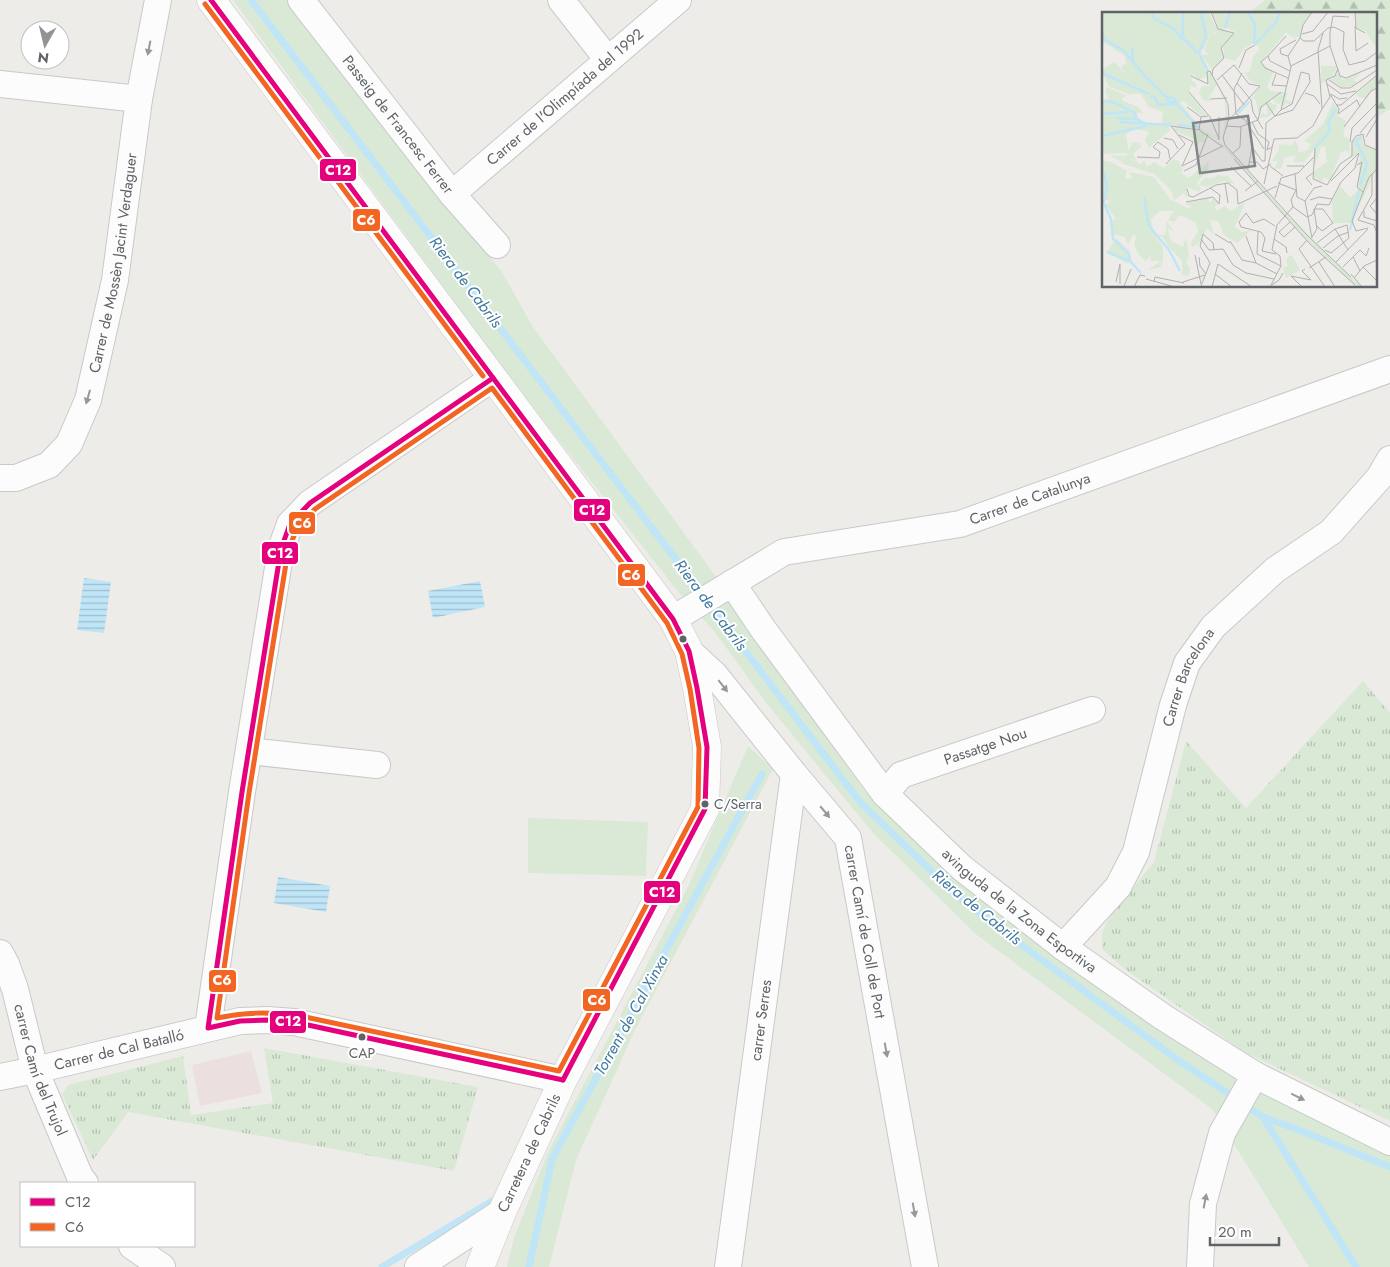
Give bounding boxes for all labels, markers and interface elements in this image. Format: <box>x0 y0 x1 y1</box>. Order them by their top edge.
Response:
inset map <box>1102 12 1378 288</box>
north arrow <box>20 20 70 70</box>
street label: Carrer de l'Olimpíada del 1992 <box>482 23 648 171</box>
one-way arrow <box>145 40 153 55</box>
text: N <box>36 47 50 69</box>
street label: Passeig de Francesc Ferrer <box>337 51 460 199</box>
street label: Carrer de Mossèn Jacint Verdaguer <box>83 151 143 375</box>
line badge: C12 <box>319 158 357 182</box>
text: C12 <box>325 160 351 180</box>
line badge: C6 <box>352 208 381 232</box>
text: C6 <box>356 210 376 230</box>
water label: Riera de Cabrils <box>424 232 508 333</box>
one-way arrow <box>83 390 91 405</box>
street label: Carrer de Catalunya <box>966 467 1093 531</box>
line badge: C12 <box>573 498 611 522</box>
text: C12 <box>579 500 605 520</box>
line badge: C6 <box>288 511 316 535</box>
text: C6 <box>292 513 312 533</box>
line badge: C12 <box>261 541 299 565</box>
text: C12 <box>267 543 293 563</box>
water label: Riera de Cabrils <box>669 555 753 656</box>
line badge: C6 <box>617 563 646 587</box>
text: C6 <box>621 565 641 585</box>
street label: Carrer Barcelona <box>1157 623 1220 729</box>
unlabelled marker <box>678 634 688 644</box>
one-way arrow <box>718 679 728 692</box>
street label: Passatge Nou <box>941 722 1030 771</box>
place label: C/Serra <box>714 794 762 814</box>
marker: C/Serra <box>700 799 710 809</box>
one-way arrow <box>820 805 831 818</box>
street label: carrer Camí de Coll de Port <box>838 843 891 1021</box>
street label: avinguda de la Zona Esportiva <box>937 843 1101 978</box>
water label: Riera de Cabrils <box>927 864 1027 951</box>
line badge: C12 <box>643 880 681 904</box>
text: C12 <box>649 882 675 902</box>
water label: Torrent de Cal Xinxa <box>588 950 674 1080</box>
line badge: C6 <box>208 969 237 993</box>
text: C6 <box>212 970 232 990</box>
street label: carrer Serres <box>745 978 777 1062</box>
line badge: C6 <box>582 988 611 1012</box>
text: C6 <box>587 990 607 1010</box>
street label: carrer Camí del Trujol <box>8 1002 72 1139</box>
line badge: C12 <box>269 1010 307 1034</box>
text: C12 <box>275 1011 301 1031</box>
street label: Carrer de Cal Batalló <box>52 1024 186 1076</box>
marker: CAP <box>357 1032 367 1042</box>
place label: CAP <box>349 1043 375 1063</box>
one-way arrow <box>882 1043 890 1059</box>
street label: Carretera de Cabrils <box>492 1090 566 1216</box>
one-way arrow <box>1291 1093 1305 1101</box>
legend <box>20 1182 195 1247</box>
text: C12 <box>65 1191 91 1213</box>
one-way arrow <box>1201 1193 1209 1209</box>
one-way arrow <box>911 1203 919 1219</box>
scale bar <box>1210 1214 1279 1246</box>
text: C6 <box>65 1216 84 1238</box>
text: 20 m <box>1218 1221 1252 1243</box>

